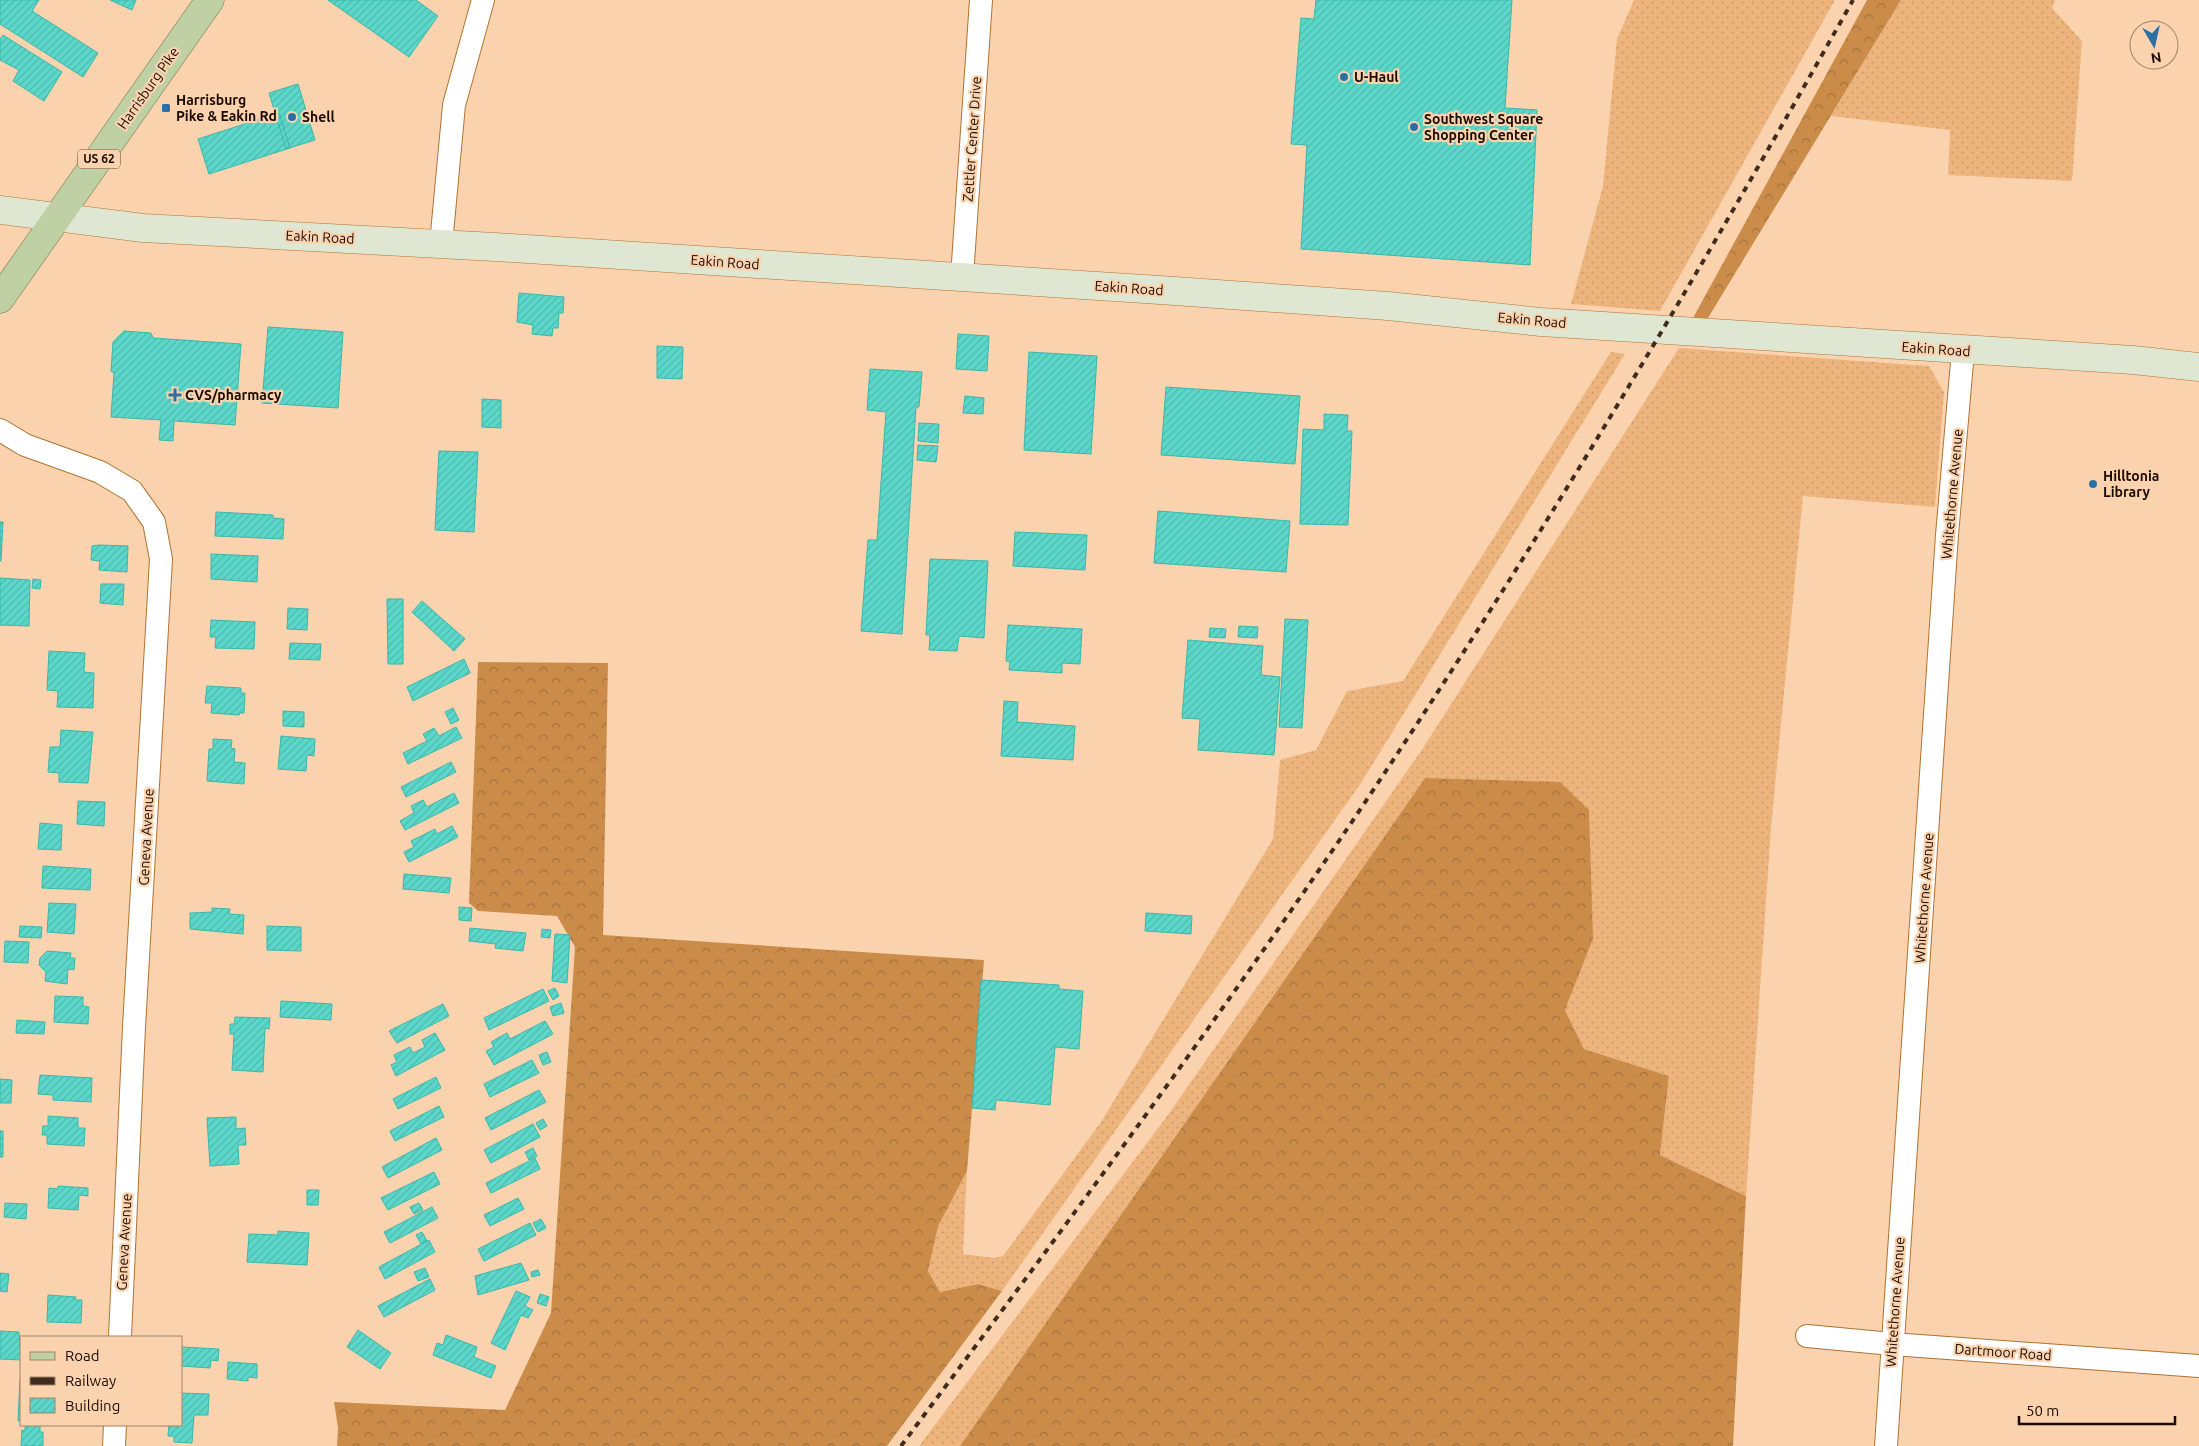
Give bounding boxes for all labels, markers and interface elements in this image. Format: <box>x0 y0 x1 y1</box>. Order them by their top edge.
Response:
north arrow <box>2129 20 2179 70</box>
street label: Harrisburg Pike <box>114 44 182 132</box>
text: N <box>2150 49 2162 67</box>
place label: U-Haul <box>1354 69 1399 85</box>
marker: U-Haul <box>1338 71 1350 83</box>
street label: Zettler Center Drive <box>960 76 984 202</box>
place label: Harrisburg Pike & Eakin Rd <box>176 92 277 124</box>
marker: Harrisburg Pike & Eakin Rd <box>160 102 172 114</box>
place label: Shell <box>302 109 335 125</box>
marker: Shell <box>286 111 298 123</box>
place label: Southwest Square Shopping Center <box>1424 111 1543 143</box>
marker: Southwest Square Shopping Center <box>1408 121 1420 133</box>
road number: US 62 <box>78 150 120 168</box>
street label: Eakin Road <box>285 227 355 247</box>
street label: Eakin Road <box>690 252 760 272</box>
street label: Eakin Road <box>1094 278 1164 298</box>
street label: Eakin Road <box>1497 309 1567 331</box>
street label: Eakin Road <box>1901 339 1971 359</box>
place label: CVS/pharmacy <box>185 387 282 403</box>
marker: CVS/pharmacy <box>169 389 181 401</box>
street label: Whitethorne Avenue <box>1938 428 1966 560</box>
place label: Hilltonia Library <box>2103 468 2159 500</box>
marker: Hilltonia Library <box>2087 478 2099 490</box>
street label: Geneva Avenue <box>135 788 157 886</box>
street label: Whitethorne Avenue <box>1911 832 1937 964</box>
street label: Geneva Avenue <box>113 1193 135 1291</box>
street label: Whitethorne Avenue <box>1882 1236 1908 1368</box>
legend <box>20 1336 182 1426</box>
street label: Dartmoor Road <box>1954 1341 2052 1363</box>
text: Road <box>65 1347 100 1364</box>
text: Railway <box>65 1372 116 1389</box>
scale bar <box>2019 1394 2175 1426</box>
text: Building <box>65 1397 120 1414</box>
text: 50 m <box>2026 1402 2059 1419</box>

